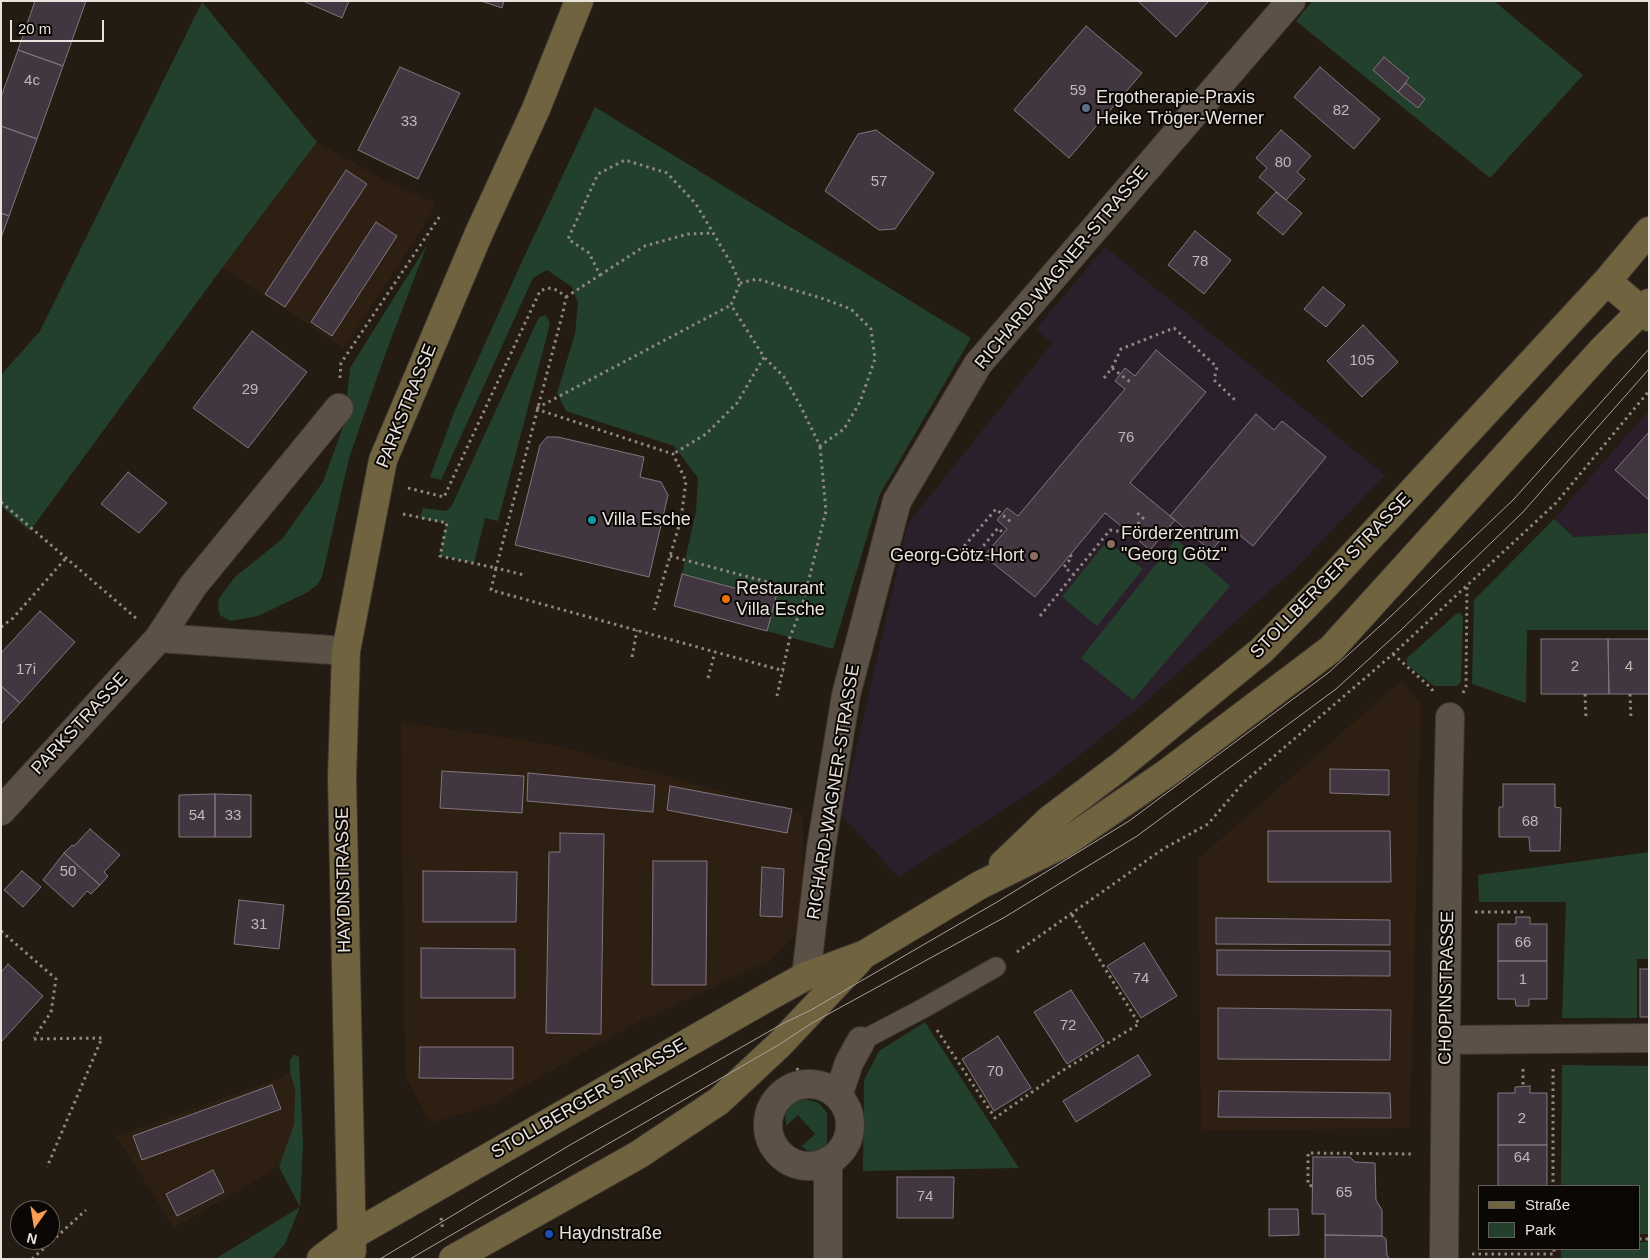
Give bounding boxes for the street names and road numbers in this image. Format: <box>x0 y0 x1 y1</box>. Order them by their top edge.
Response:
street label: RICHARD-WAGNER-STRASSE <box>971 162 1153 374</box>
street label: PARKSTRASSE <box>372 341 442 471</box>
street label: STOLLBERGER STRASSE <box>1246 489 1416 663</box>
street label: RICHARD-WAGNER-STRASSE <box>803 663 865 921</box>
street label: PARKSTRASSE <box>27 668 133 780</box>
street label: HAYDNSTRASSE <box>332 807 356 953</box>
street label: CHOPINSTRASSE <box>1435 911 1459 1065</box>
street label: STOLLBERGER STRASSE <box>488 1034 690 1164</box>

